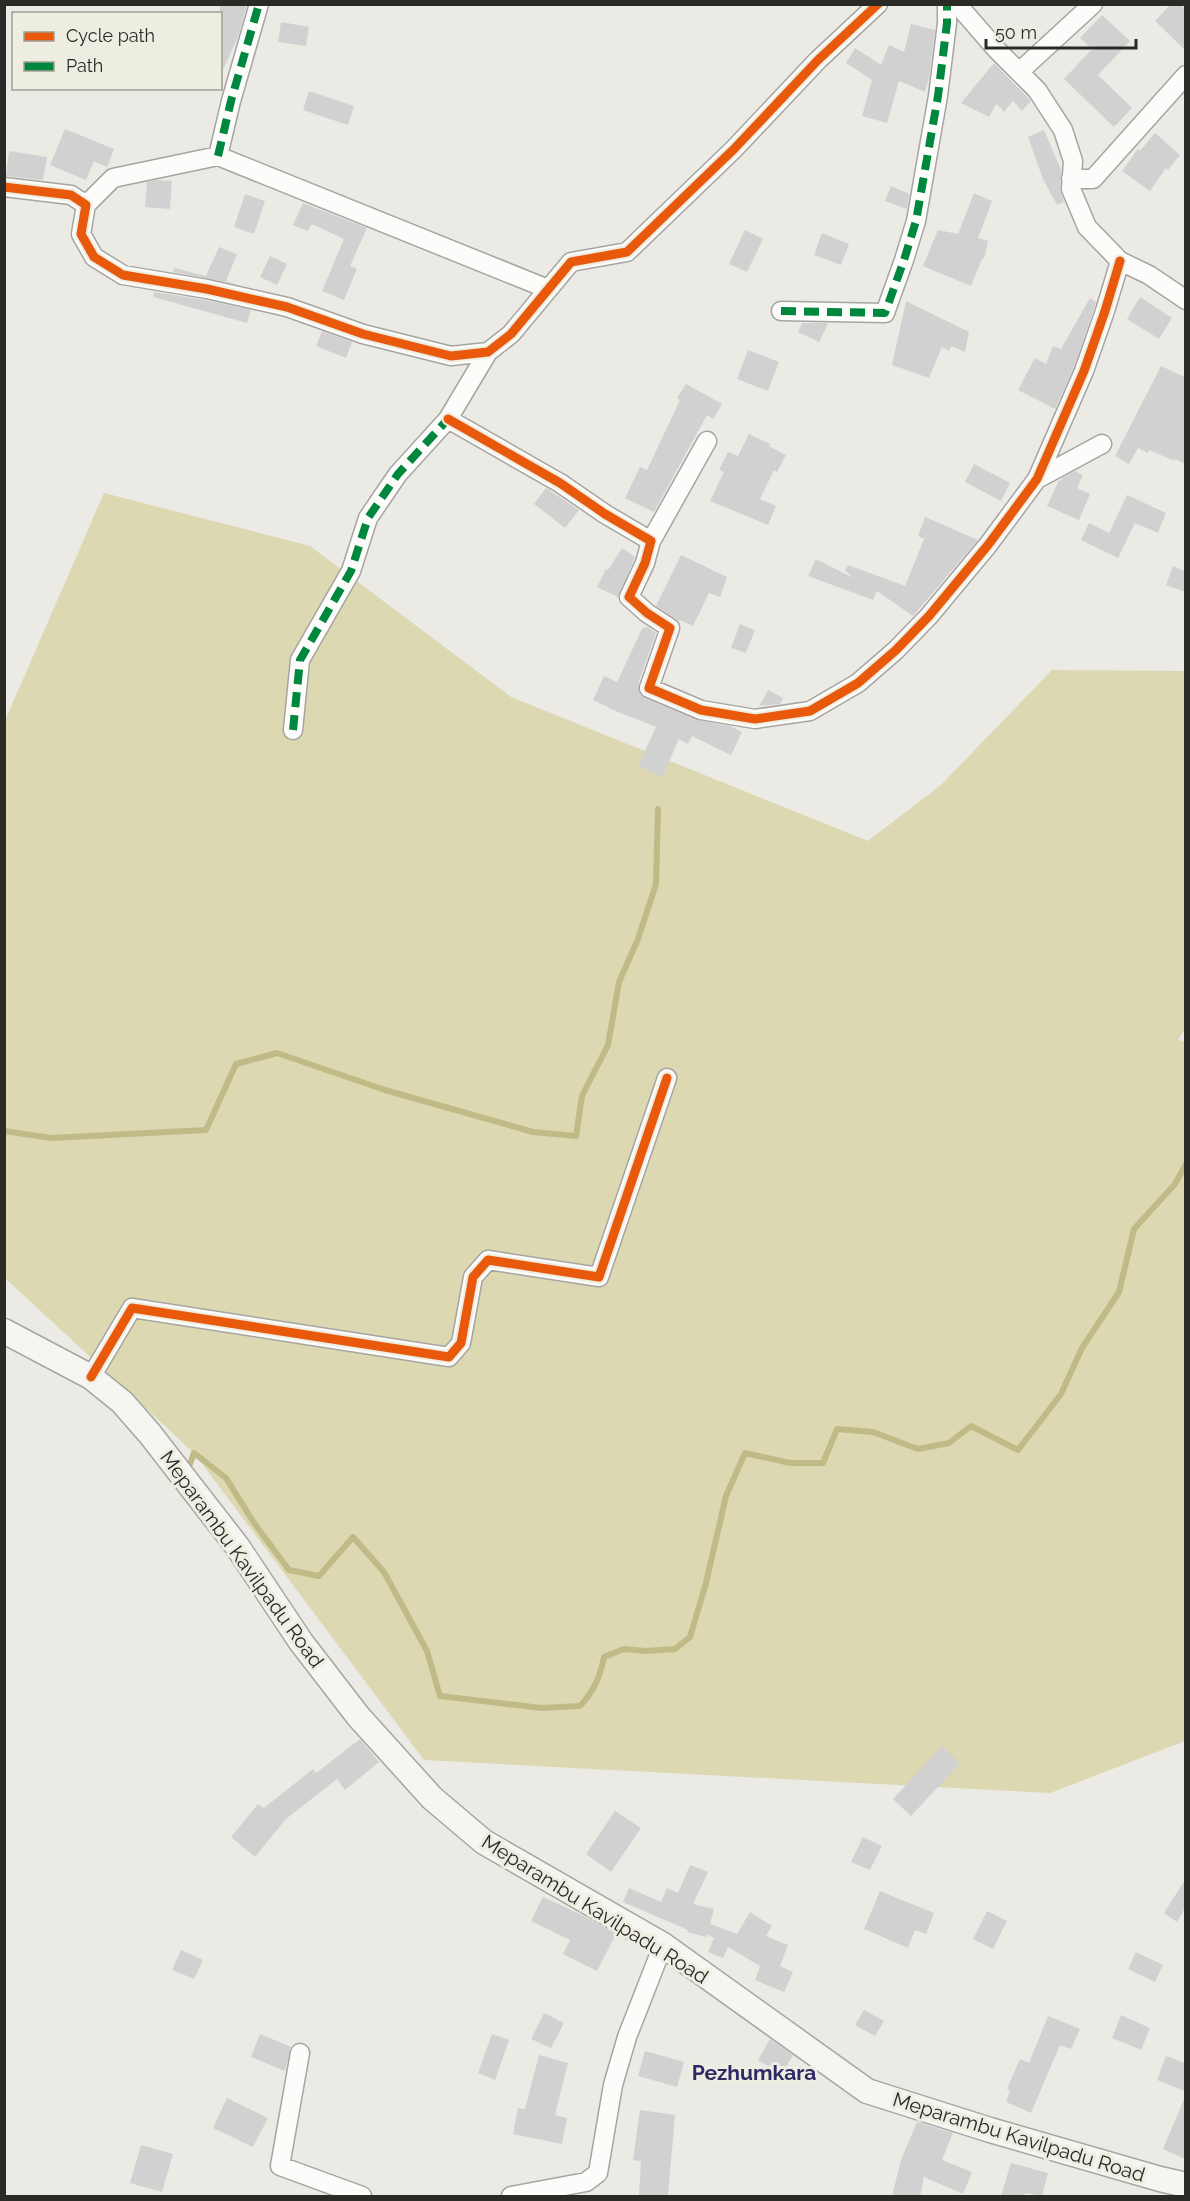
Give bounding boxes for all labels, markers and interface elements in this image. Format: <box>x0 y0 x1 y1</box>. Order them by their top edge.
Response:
legend <box>12 12 222 90</box>
scale bar <box>986 12 1136 50</box>
text: 50 m <box>995 22 1037 43</box>
text: Cycle path <box>66 25 155 46</box>
text: Path <box>66 55 103 76</box>
street label: Meparambu Kavilpadu Road <box>155 1446 329 1672</box>
street label: Meparambu Kavilpadu Road <box>477 1829 713 1989</box>
district label: Pezhumkara <box>692 2060 816 2085</box>
street label: Meparambu Kavilpadu Road <box>890 2087 1148 2187</box>

